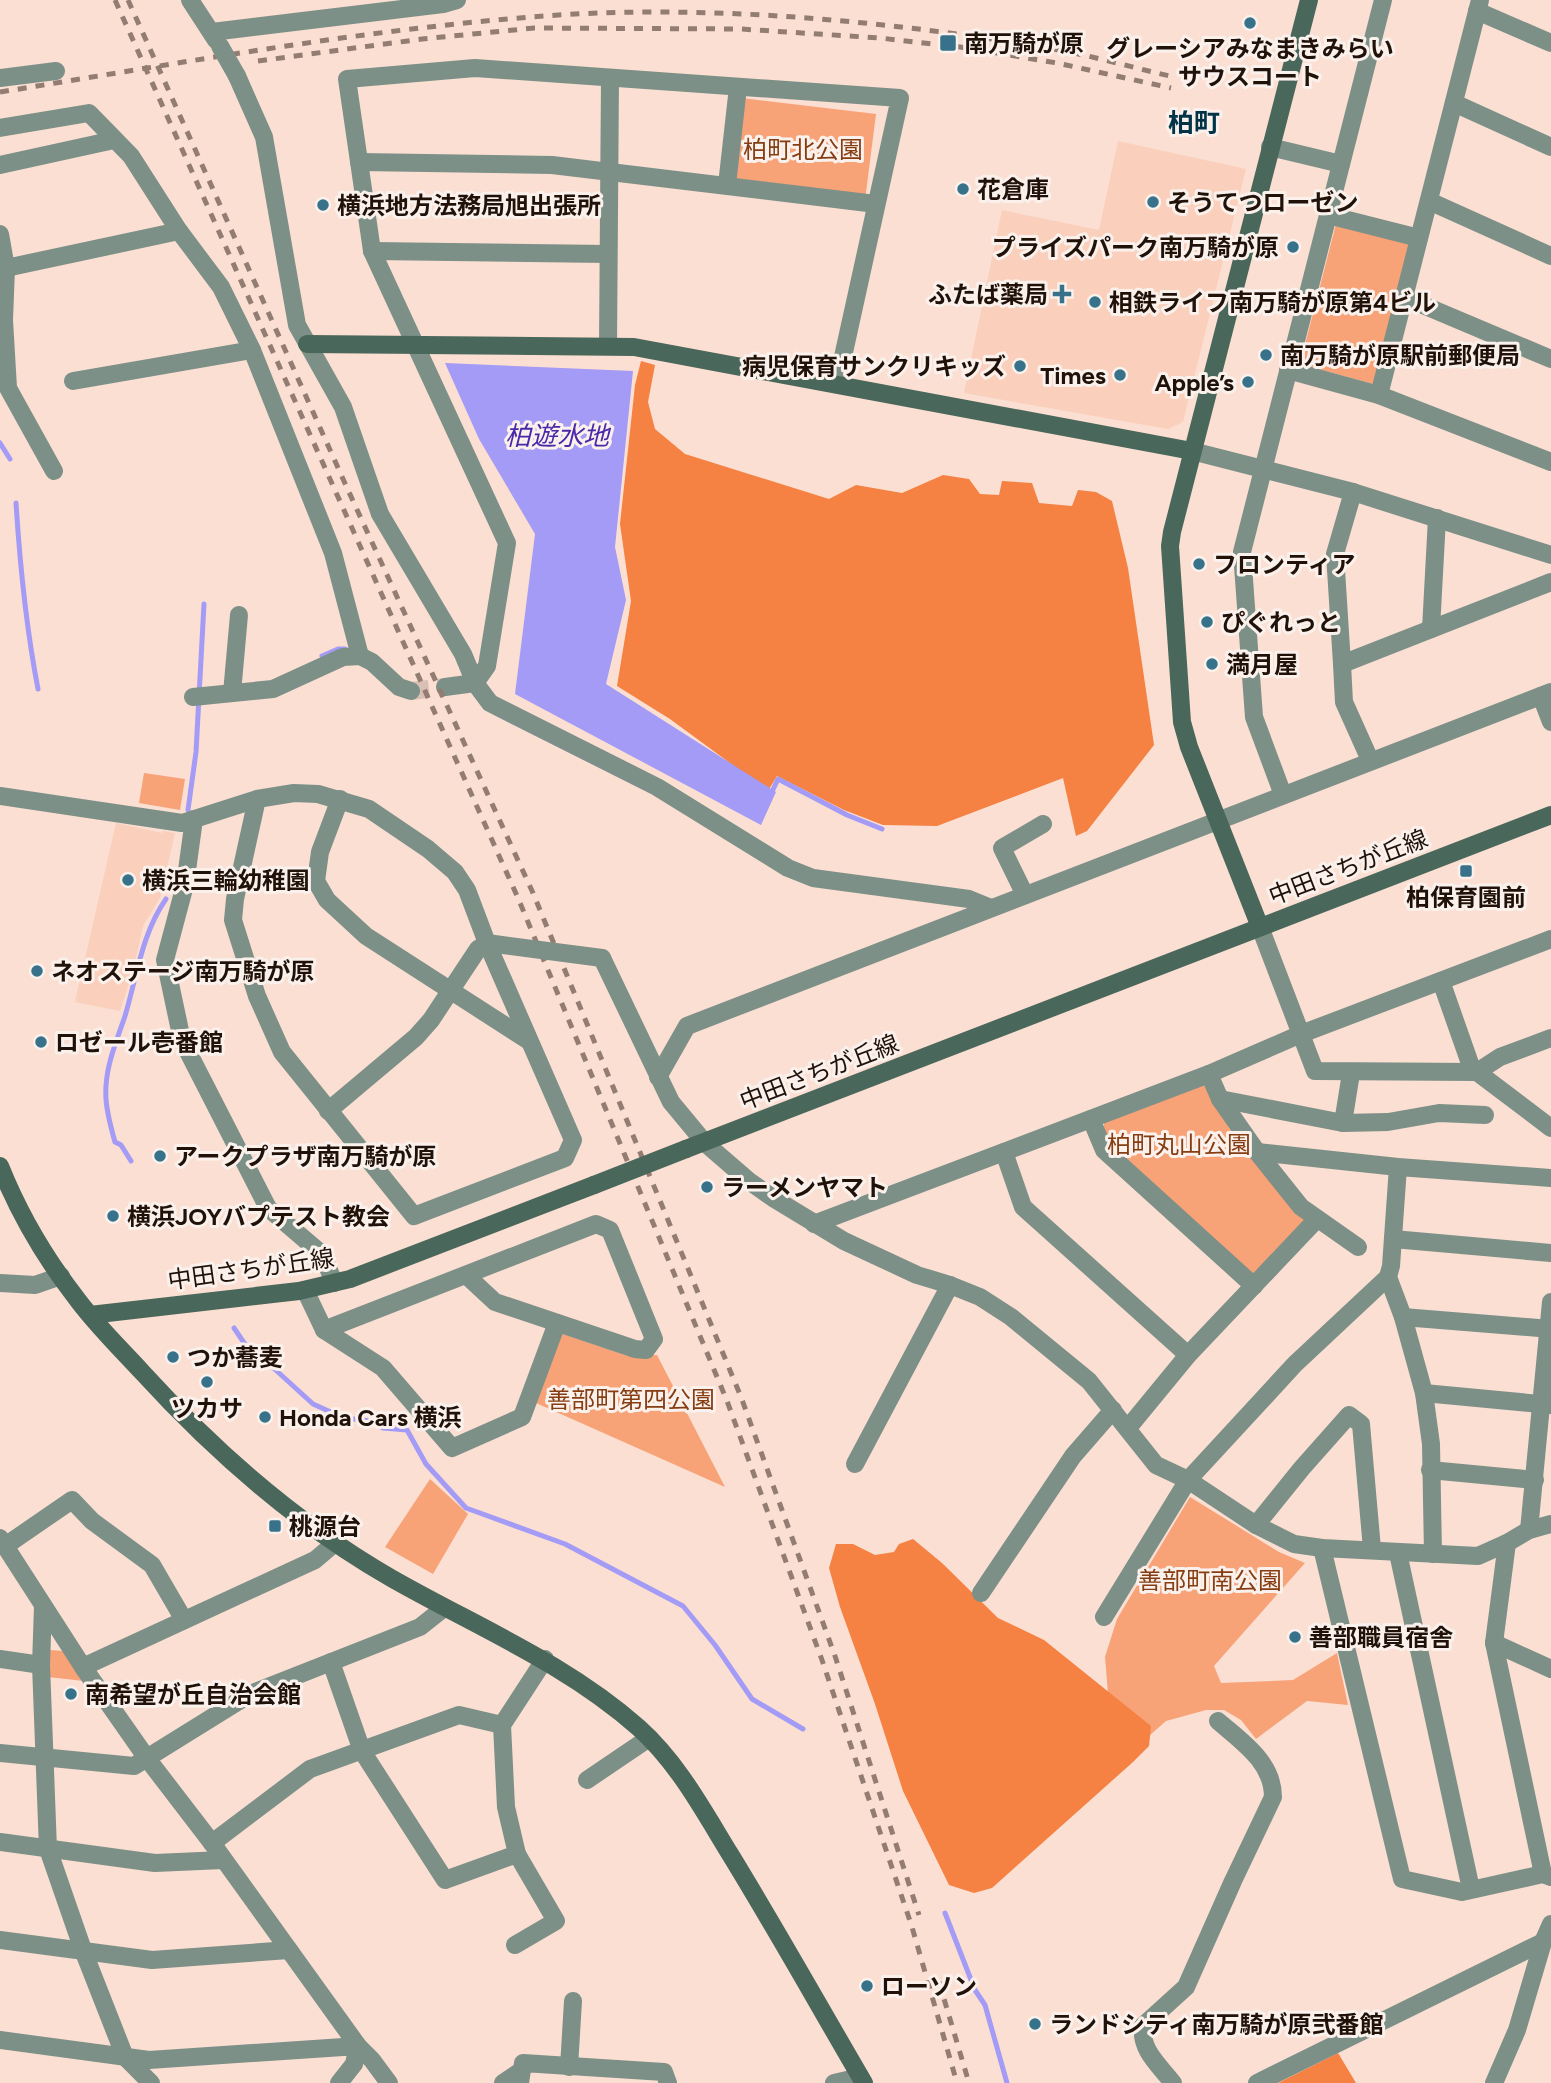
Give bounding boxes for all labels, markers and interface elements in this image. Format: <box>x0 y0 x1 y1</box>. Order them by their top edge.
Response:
marker: グレーシアみなまきみらい サウスコート <box>1242 15 1258 31</box>
place label: 南万騎が原 <box>964 29 1084 58</box>
marker: 南万騎が原 <box>938 33 958 53</box>
place label: グレーシアみなまきみらい サウスコート <box>1106 34 1394 91</box>
district label: 柏町 <box>1168 107 1220 139</box>
park label: 柏町北公園 <box>743 135 863 164</box>
place label: 花倉庫 <box>977 175 1049 204</box>
marker: 花倉庫 <box>955 181 971 197</box>
place label: そうてつローゼン <box>1167 188 1359 217</box>
place label: 横浜地方法務局旭出張所 <box>337 191 601 220</box>
marker: そうてつローゼン <box>1145 194 1161 210</box>
marker: 横浜地方法務局旭出張所 <box>315 197 331 213</box>
place label: プライズパーク南万騎が原 <box>992 233 1279 262</box>
marker: プライズパーク南万騎が原 <box>1285 239 1301 255</box>
place label: ふたば薬局 <box>928 280 1048 309</box>
marker: ふたば薬局 <box>1054 286 1070 302</box>
place label: 相鉄ライフ南万騎が原第4ビル <box>1109 288 1436 317</box>
marker: 相鉄ライフ南万騎が原第4ビル <box>1087 294 1103 310</box>
place label: 南万騎が原駅前郵便局 <box>1280 341 1520 370</box>
marker: 南万騎が原駅前郵便局 <box>1258 347 1274 363</box>
place label: 病児保育サンクリキッズ <box>742 352 1006 381</box>
marker: 病児保育サンクリキッズ <box>1012 358 1028 374</box>
place label: Times <box>1040 361 1106 390</box>
marker: Times <box>1112 367 1128 383</box>
place label: Apple’s <box>1154 368 1234 397</box>
marker: Apple’s <box>1240 374 1256 390</box>
water label: 柏遊水地 <box>505 420 612 452</box>
place label: フロンティア <box>1213 550 1356 579</box>
marker: フロンティア <box>1191 556 1207 572</box>
place label: ぴぐれっと <box>1221 608 1341 637</box>
marker: ぴぐれっと <box>1199 614 1215 630</box>
place label: 満月屋 <box>1226 650 1298 679</box>
marker: 満月屋 <box>1204 656 1220 672</box>
street label: 中田さちが丘線 <box>1264 823 1432 911</box>
marker: 柏保育園前 <box>1458 863 1474 879</box>
place label: 横浜三輪幼稚園 <box>142 866 310 895</box>
marker: 横浜三輪幼稚園 <box>120 872 136 888</box>
place label: 柏保育園前 <box>1406 883 1526 912</box>
place label: ネオステージ南万騎が原 <box>51 957 315 986</box>
marker: ネオステージ南万騎が原 <box>29 963 45 979</box>
place label: ロゼール壱番館 <box>55 1028 223 1057</box>
street label: 中田さちが丘線 <box>735 1028 903 1116</box>
marker: ロゼール壱番館 <box>33 1034 49 1050</box>
park label: 柏町丸山公園 <box>1107 1130 1251 1159</box>
place label: アークプラザ南万騎が原 <box>174 1142 437 1171</box>
marker: アークプラザ南万騎が原 <box>152 1148 168 1164</box>
place label: ラーメンヤマト <box>721 1173 888 1202</box>
marker: ラーメンヤマト <box>699 1179 715 1195</box>
place label: 横浜JOYバプテスト教会 <box>127 1202 390 1231</box>
marker: 横浜JOYバプテスト教会 <box>105 1208 121 1224</box>
street label: 中田さちが丘線 <box>166 1243 336 1295</box>
place label: つか蕎麦 <box>187 1343 283 1372</box>
marker: つか蕎麦 <box>165 1349 181 1365</box>
marker: ツカサ <box>199 1374 215 1390</box>
park label: 善部町第四公園 <box>547 1385 715 1414</box>
place label: ツカサ <box>171 1394 243 1423</box>
place label: Honda Cars 横浜 <box>279 1403 462 1432</box>
marker: Honda Cars 横浜 <box>257 1409 273 1425</box>
place label: 桃源台 <box>289 1512 361 1541</box>
marker: 桃源台 <box>267 1518 283 1534</box>
park label: 善部町南公園 <box>1138 1566 1282 1595</box>
place label: 善部職員宿舎 <box>1309 1623 1453 1652</box>
marker: 善部職員宿舎 <box>1287 1629 1303 1645</box>
place label: 南希望が丘自治会館 <box>85 1680 301 1709</box>
marker: 南希望が丘自治会館 <box>63 1686 79 1702</box>
place label: ローソン <box>881 1972 977 2001</box>
marker: ローソン <box>859 1978 875 1994</box>
place label: ランドシティ南万騎が原弐番館 <box>1049 2010 1384 2039</box>
marker: ランドシティ南万騎が原弐番館 <box>1027 2016 1043 2032</box>

